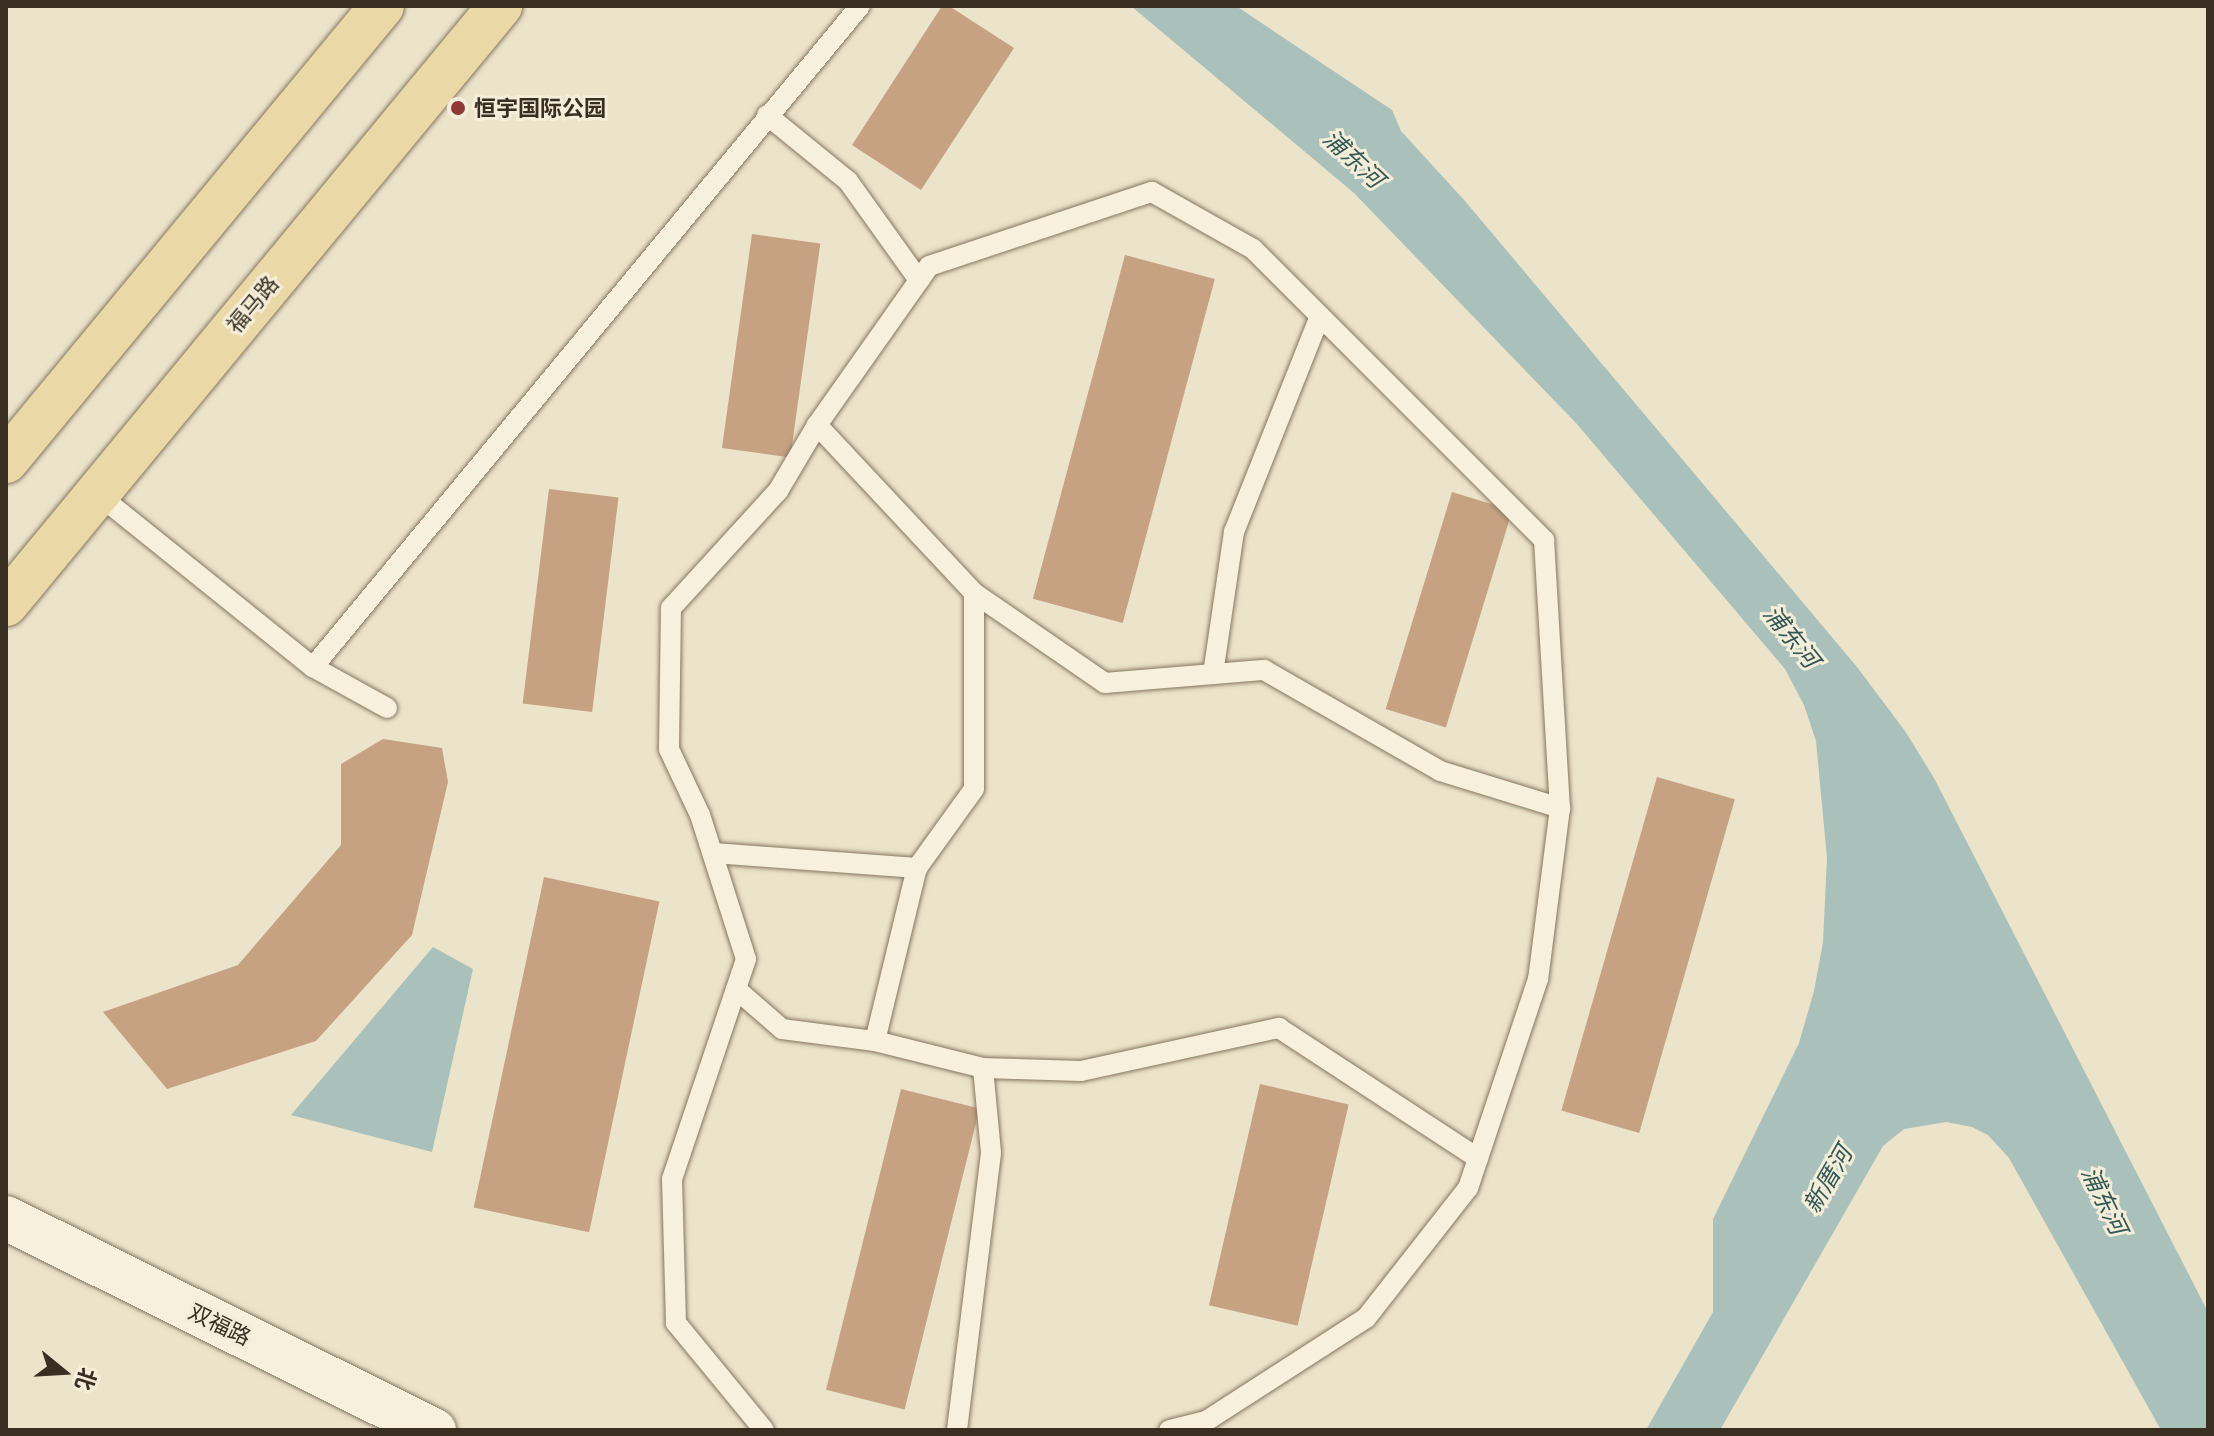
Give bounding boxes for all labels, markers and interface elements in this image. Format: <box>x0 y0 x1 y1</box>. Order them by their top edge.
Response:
place label: 恒宇国际公园 <box>474 95 606 121</box>
marker: 恒宇国际公园 <box>449 99 467 117</box>
water label: 浦东河 <box>1318 123 1390 193</box>
street label: 福马路 <box>221 270 283 338</box>
water label: 浦东河 <box>1758 599 1826 673</box>
water label: 新厝河 <box>1797 1141 1857 1217</box>
water label: 浦东河 <box>2076 1161 2134 1239</box>
street label: 双福路 <box>185 1298 255 1350</box>
north arrow <box>24 1332 104 1412</box>
text: 北 <box>69 1364 104 1395</box>

